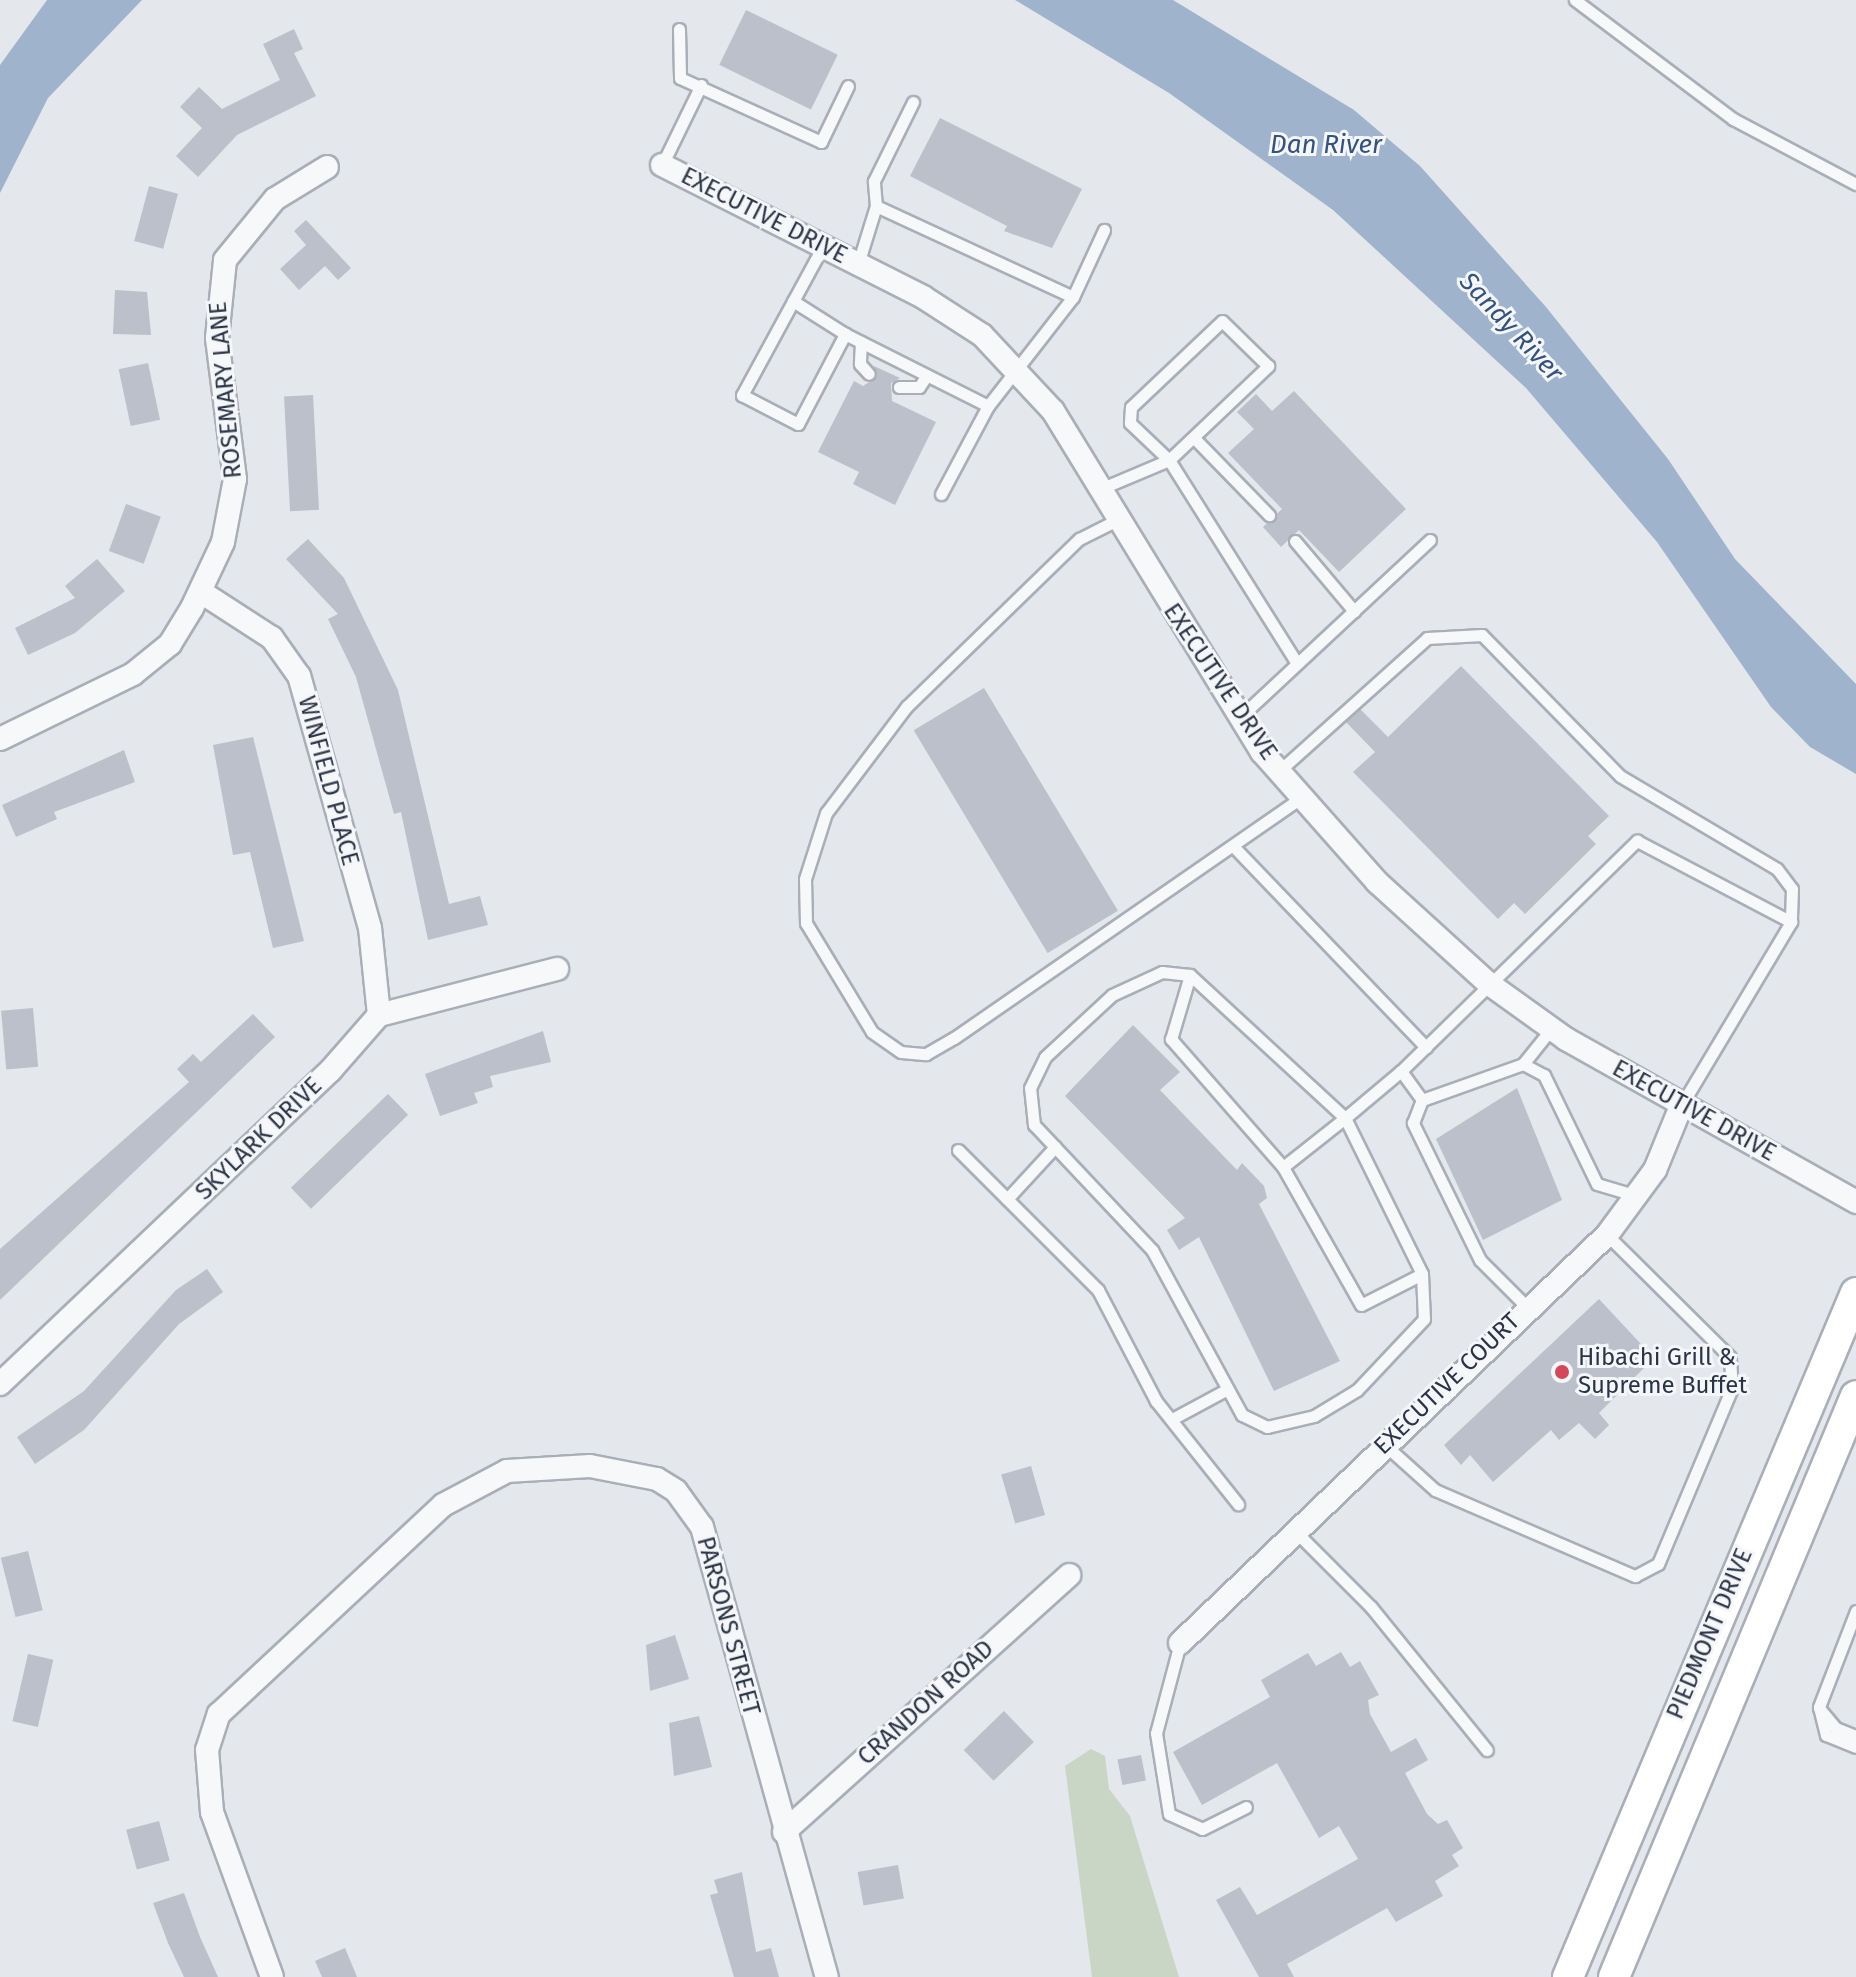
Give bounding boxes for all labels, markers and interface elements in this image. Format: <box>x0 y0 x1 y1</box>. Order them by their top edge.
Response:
water label: Dan River <box>1270 129 1382 161</box>
street label: EXECUTIVE DRIVE <box>676 162 852 270</box>
water label: Sandy River <box>1453 266 1569 388</box>
street label: ROSEMARY LANE <box>204 300 248 480</box>
street label: EXECUTIVE DRIVE <box>1157 598 1283 766</box>
street label: WINFIELD PLACE <box>292 693 364 869</box>
street label: EXECUTIVE DRIVE <box>1607 1054 1781 1168</box>
street label: SKYLARK DRIVE <box>190 1072 328 1206</box>
street label: EXECUTIVE COURT <box>1368 1307 1526 1461</box>
place label: Hibachi Grill & Supreme Buffet <box>1578 1344 1747 1400</box>
marker: Hibachi Grill & Supreme Buffet <box>1553 1363 1571 1381</box>
street label: PARSONS STREET <box>690 1534 766 1718</box>
street label: PIEDMONT DRIVE <box>1661 1544 1759 1724</box>
street label: CRANDON ROAD <box>852 1634 1000 1772</box>

